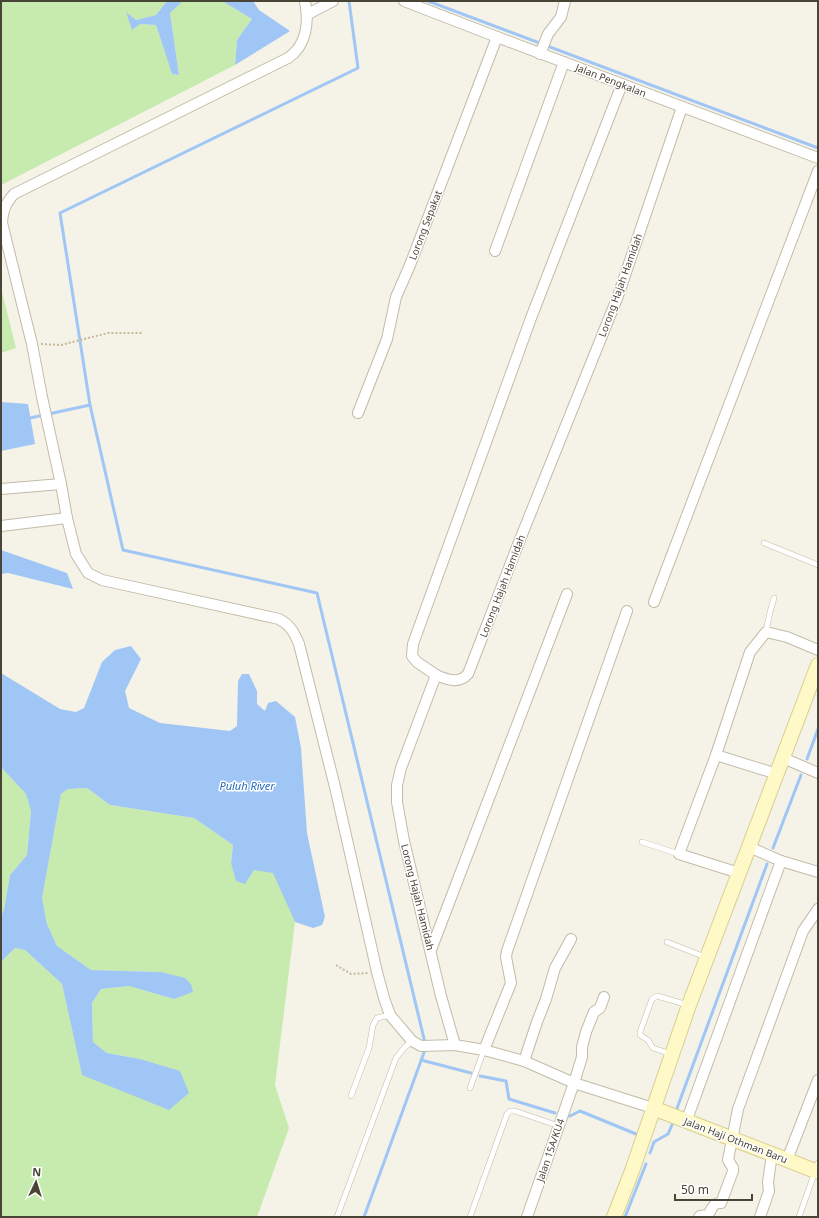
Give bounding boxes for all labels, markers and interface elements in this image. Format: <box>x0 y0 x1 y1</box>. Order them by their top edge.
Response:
street label: Jalan Pengkalan <box>573 60 648 100</box>
street label: Lorong Sepakat <box>405 188 445 262</box>
street label: Lorong Hajah Hamidah <box>595 231 645 339</box>
street label: Lorong Hajah Hamidah <box>476 533 528 639</box>
water label: Puluh River <box>219 778 275 793</box>
street label: Lorong Hajah Hamidah <box>398 842 438 952</box>
street label: Jalan Haji Othman Baru <box>681 1113 790 1166</box>
street label: Jalan 15A/KU4 <box>532 1116 567 1184</box>
north arrow <box>16 1162 56 1202</box>
text: N <box>32 1164 42 1179</box>
scale bar <box>675 1176 752 1202</box>
text: 50 m <box>681 1181 709 1198</box>

